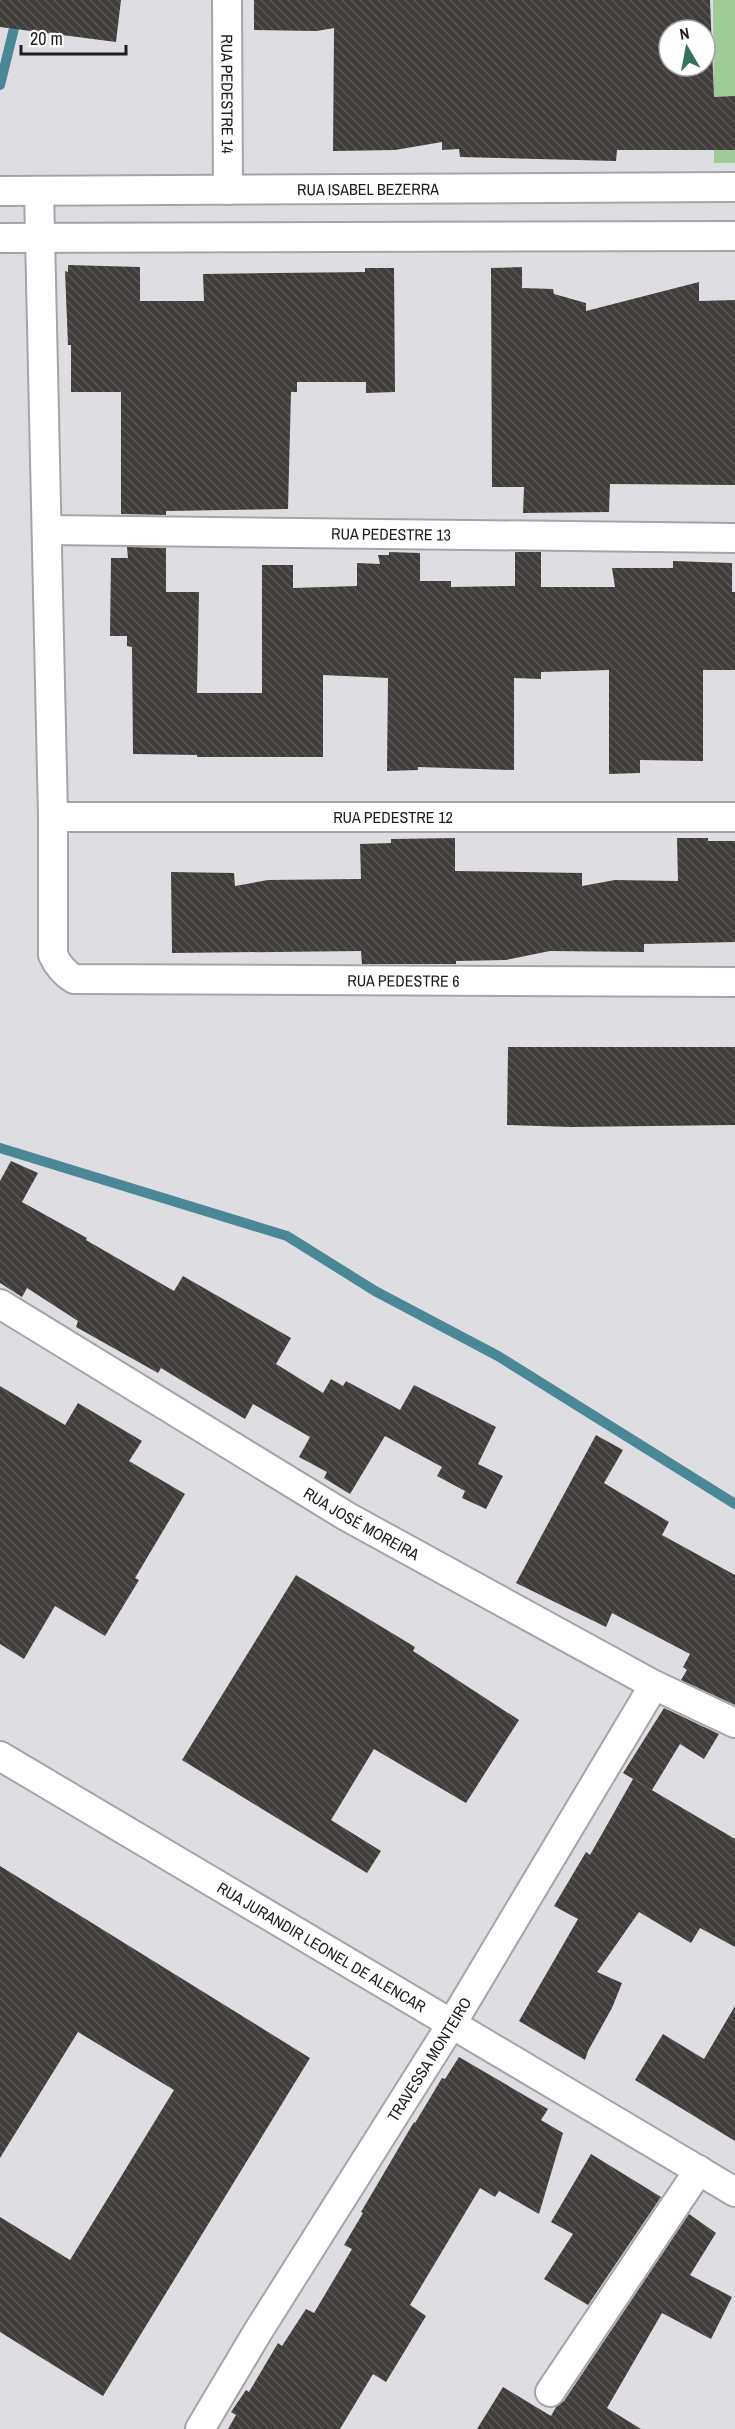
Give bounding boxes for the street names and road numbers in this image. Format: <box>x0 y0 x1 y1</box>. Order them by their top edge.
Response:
street label: RUA PEDESTRE 14 <box>216 34 239 154</box>
street label: RUA ISABEL BEZERRA <box>297 178 439 200</box>
street label: RUA PEDESTRE 13 <box>331 522 451 546</box>
street label: RUA PEDESTRE 12 <box>333 806 453 828</box>
street label: RUA PEDESTRE 6 <box>347 969 460 992</box>
street label: RUA JOSÉ MOREIRA <box>300 1482 424 1565</box>
street label: RUA JURANDIR LEONEL DE ALENCAR <box>213 1876 430 2017</box>
street label: TRAVESSA MONTEIRO <box>382 1993 476 2126</box>

